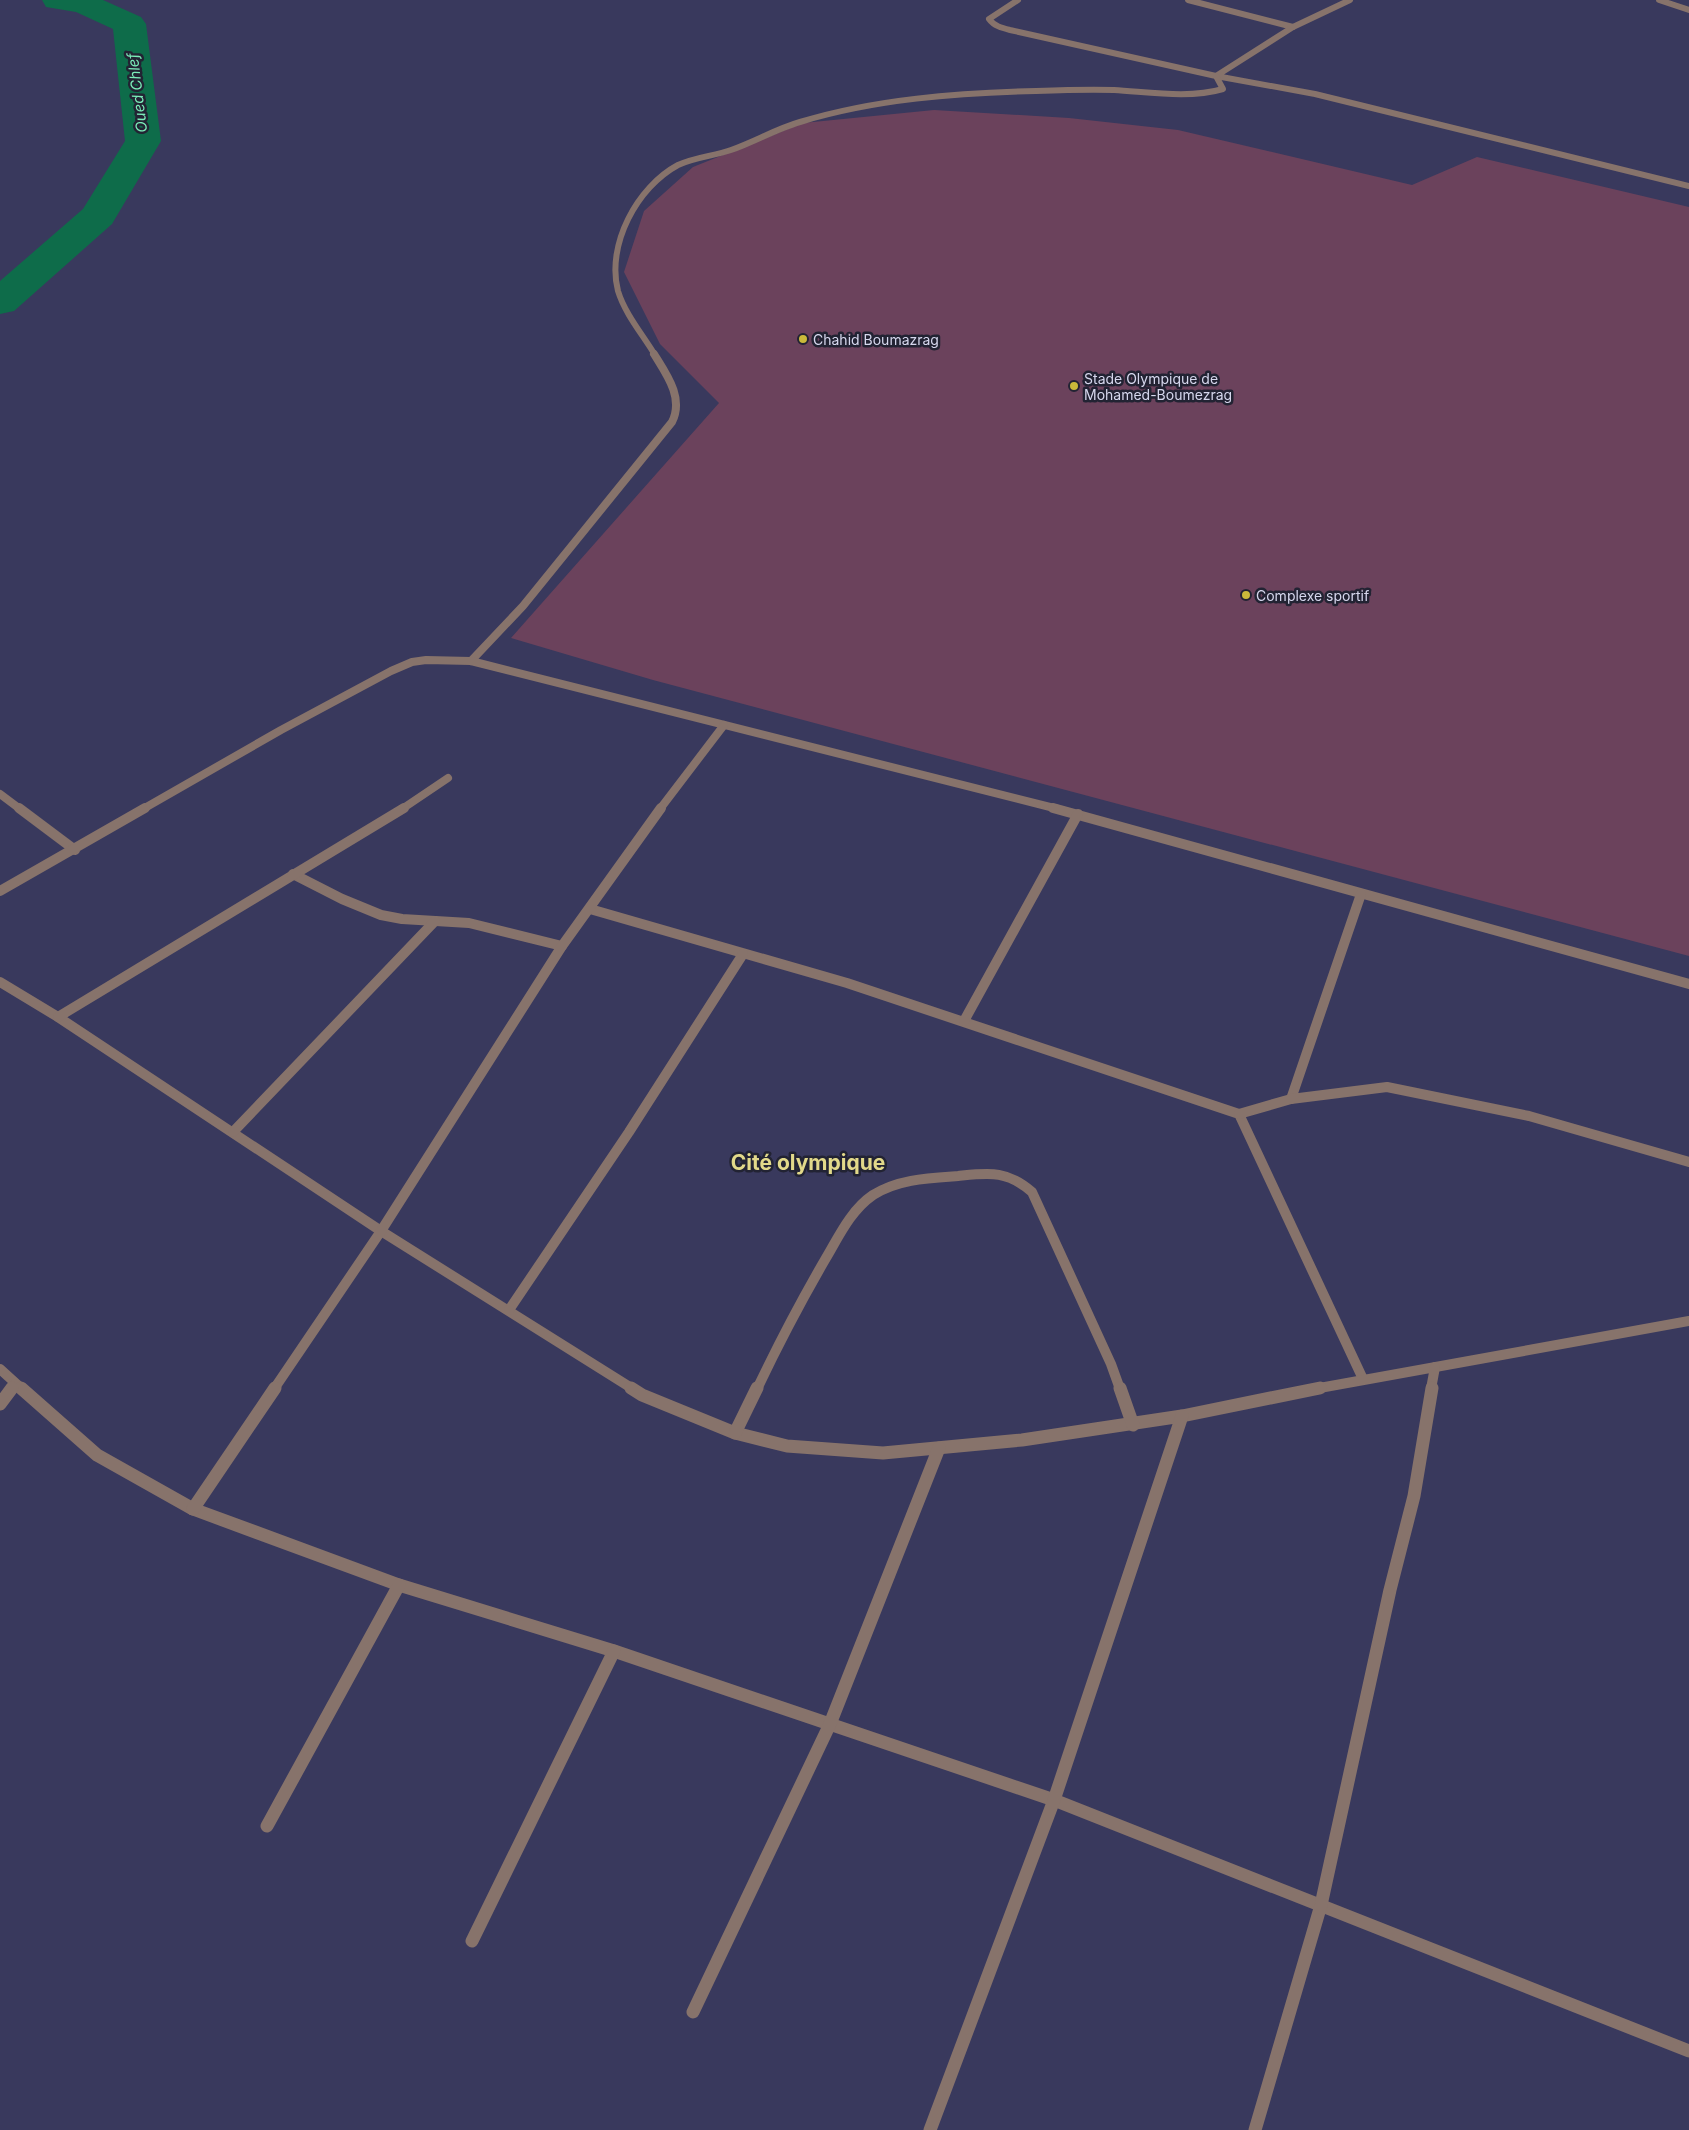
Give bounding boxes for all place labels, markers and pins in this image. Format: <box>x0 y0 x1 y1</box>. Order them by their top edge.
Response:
place label: Chahid Boumazrag <box>813 331 939 348</box>
marker: Chahid Boumazrag <box>797 333 809 345</box>
place label: Stade Olympique de Mohamed-Boumezrag <box>1084 370 1232 403</box>
marker: Stade Olympique de Mohamed-Boumezrag <box>1068 380 1080 392</box>
place label: Complexe sportif <box>1256 587 1369 604</box>
marker: Complexe sportif <box>1240 589 1252 601</box>

